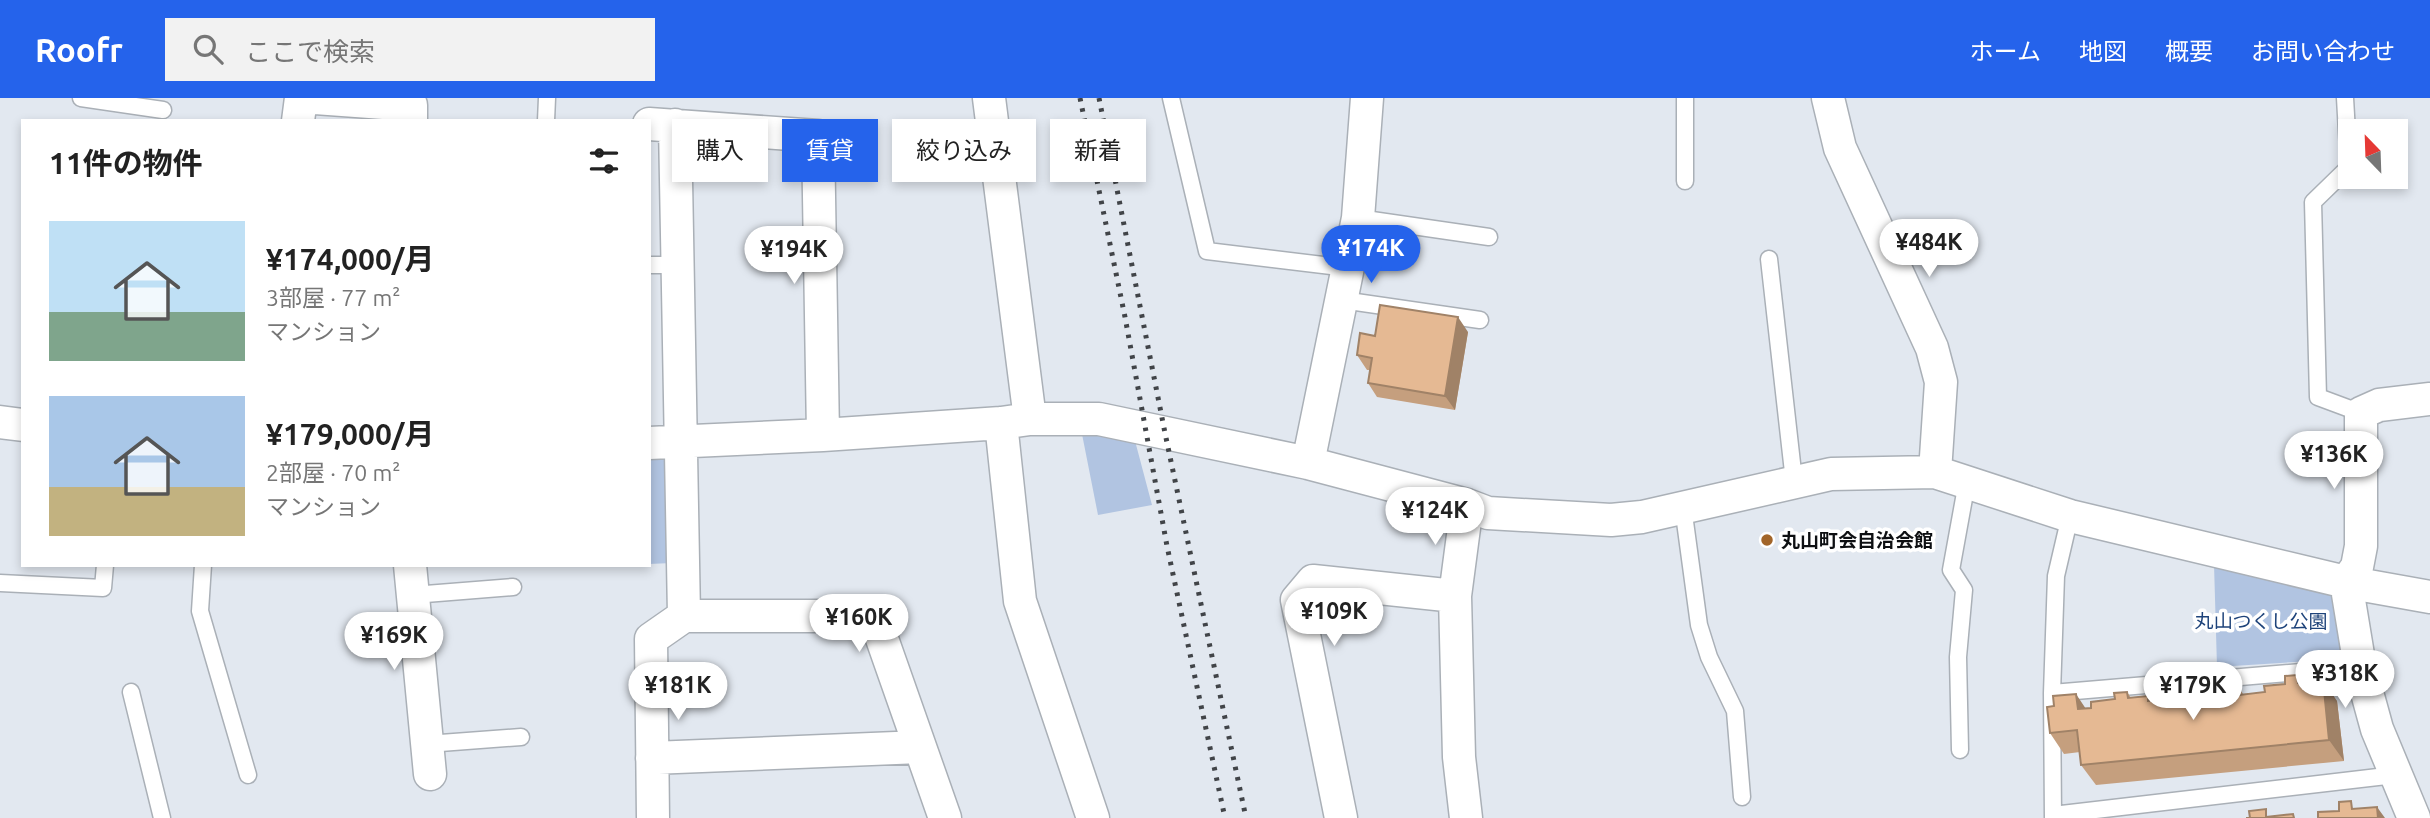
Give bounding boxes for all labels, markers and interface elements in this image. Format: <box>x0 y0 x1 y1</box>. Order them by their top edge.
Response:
search box <box>165 18 655 81</box>
icon: search <box>189 30 227 68</box>
text: Roofr <box>35 31 123 68</box>
text: ここで検索 <box>245 37 375 66</box>
text: ホーム <box>1970 38 2041 65</box>
text: 地図 <box>2079 38 2127 65</box>
text: 概要 <box>2165 38 2213 65</box>
text: お問い合わせ <box>2251 38 2395 65</box>
chip: 購入 <box>672 119 768 182</box>
chip: 賃貸 <box>782 119 878 182</box>
chip: 絞り込み <box>892 119 1036 182</box>
chip: 新着 <box>1050 119 1146 182</box>
north arrow <box>2338 119 2408 189</box>
map controls <box>2338 119 2408 189</box>
icon: filters <box>585 142 623 180</box>
text: 11件の物件 <box>49 146 203 180</box>
pin: ¥484K <box>1880 220 1978 279</box>
pin: ¥194K <box>745 226 843 286</box>
pin: ¥174K <box>1322 226 1420 285</box>
text: ¥484K <box>1895 229 1963 254</box>
text: ¥174K <box>1337 235 1405 260</box>
text: ¥194K <box>760 236 828 261</box>
text: ¥174,000/月 <box>266 242 434 276</box>
icon: home <box>105 249 189 333</box>
text: 3部屋 · 77 m² <box>266 285 400 310</box>
text: マンション <box>266 319 381 344</box>
text: ¥179,000/月 <box>266 417 434 451</box>
icon: home <box>105 424 189 508</box>
pin: ¥136K <box>2285 432 2383 491</box>
text: ¥136K <box>2300 441 2368 466</box>
text: 2部屋 · 70 m² <box>266 460 400 485</box>
pin: ¥124K <box>1386 488 1484 547</box>
text: マンション <box>266 494 381 519</box>
text: ¥124K <box>1401 497 1469 522</box>
place label: 丸山町会自治会館 <box>1781 529 1933 551</box>
marker: 丸山町会自治会館 <box>1759 532 1775 548</box>
pin: ¥109K <box>1285 588 1383 648</box>
pin: ¥160K <box>810 594 908 654</box>
text: ¥109K <box>1300 598 1368 623</box>
text: ¥160K <box>825 604 893 629</box>
park label: 丸山つくし公園 <box>2194 610 2328 632</box>
pin: ¥169K <box>345 612 443 672</box>
text: ¥169K <box>360 622 428 647</box>
pin: ¥318K <box>2296 650 2394 710</box>
text: ¥318K <box>2311 660 2379 685</box>
pin: ¥181K <box>629 662 727 722</box>
pin: ¥179K <box>2144 662 2242 722</box>
text: ¥181K <box>644 672 712 697</box>
text: ¥179K <box>2159 672 2227 697</box>

